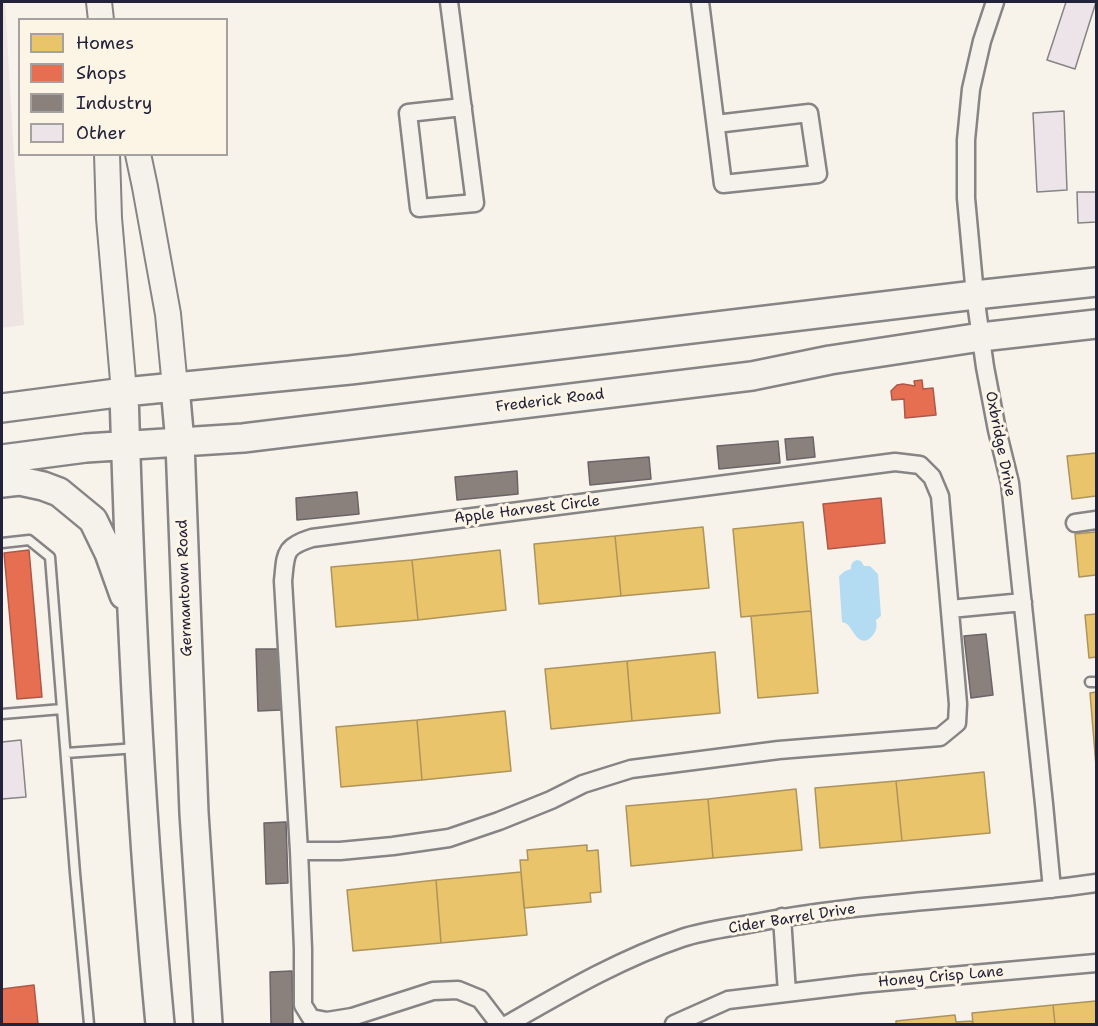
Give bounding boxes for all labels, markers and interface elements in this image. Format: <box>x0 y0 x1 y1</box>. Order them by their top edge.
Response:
legend <box>18 18 228 156</box>
text: Homes <box>76 31 134 55</box>
text: Shops <box>76 61 127 85</box>
text: Industry <box>76 91 152 115</box>
text: Other <box>76 121 126 145</box>
street label: Frederick Road <box>495 385 605 417</box>
street label: Oxbridge Drive <box>981 390 1019 498</box>
street label: Apple Harvest Circle <box>453 492 601 528</box>
street label: Germantown Road <box>174 519 196 657</box>
street label: Cider Barrel Drive <box>727 900 857 938</box>
street label: Honey Crisp Lane <box>877 963 1005 991</box>

